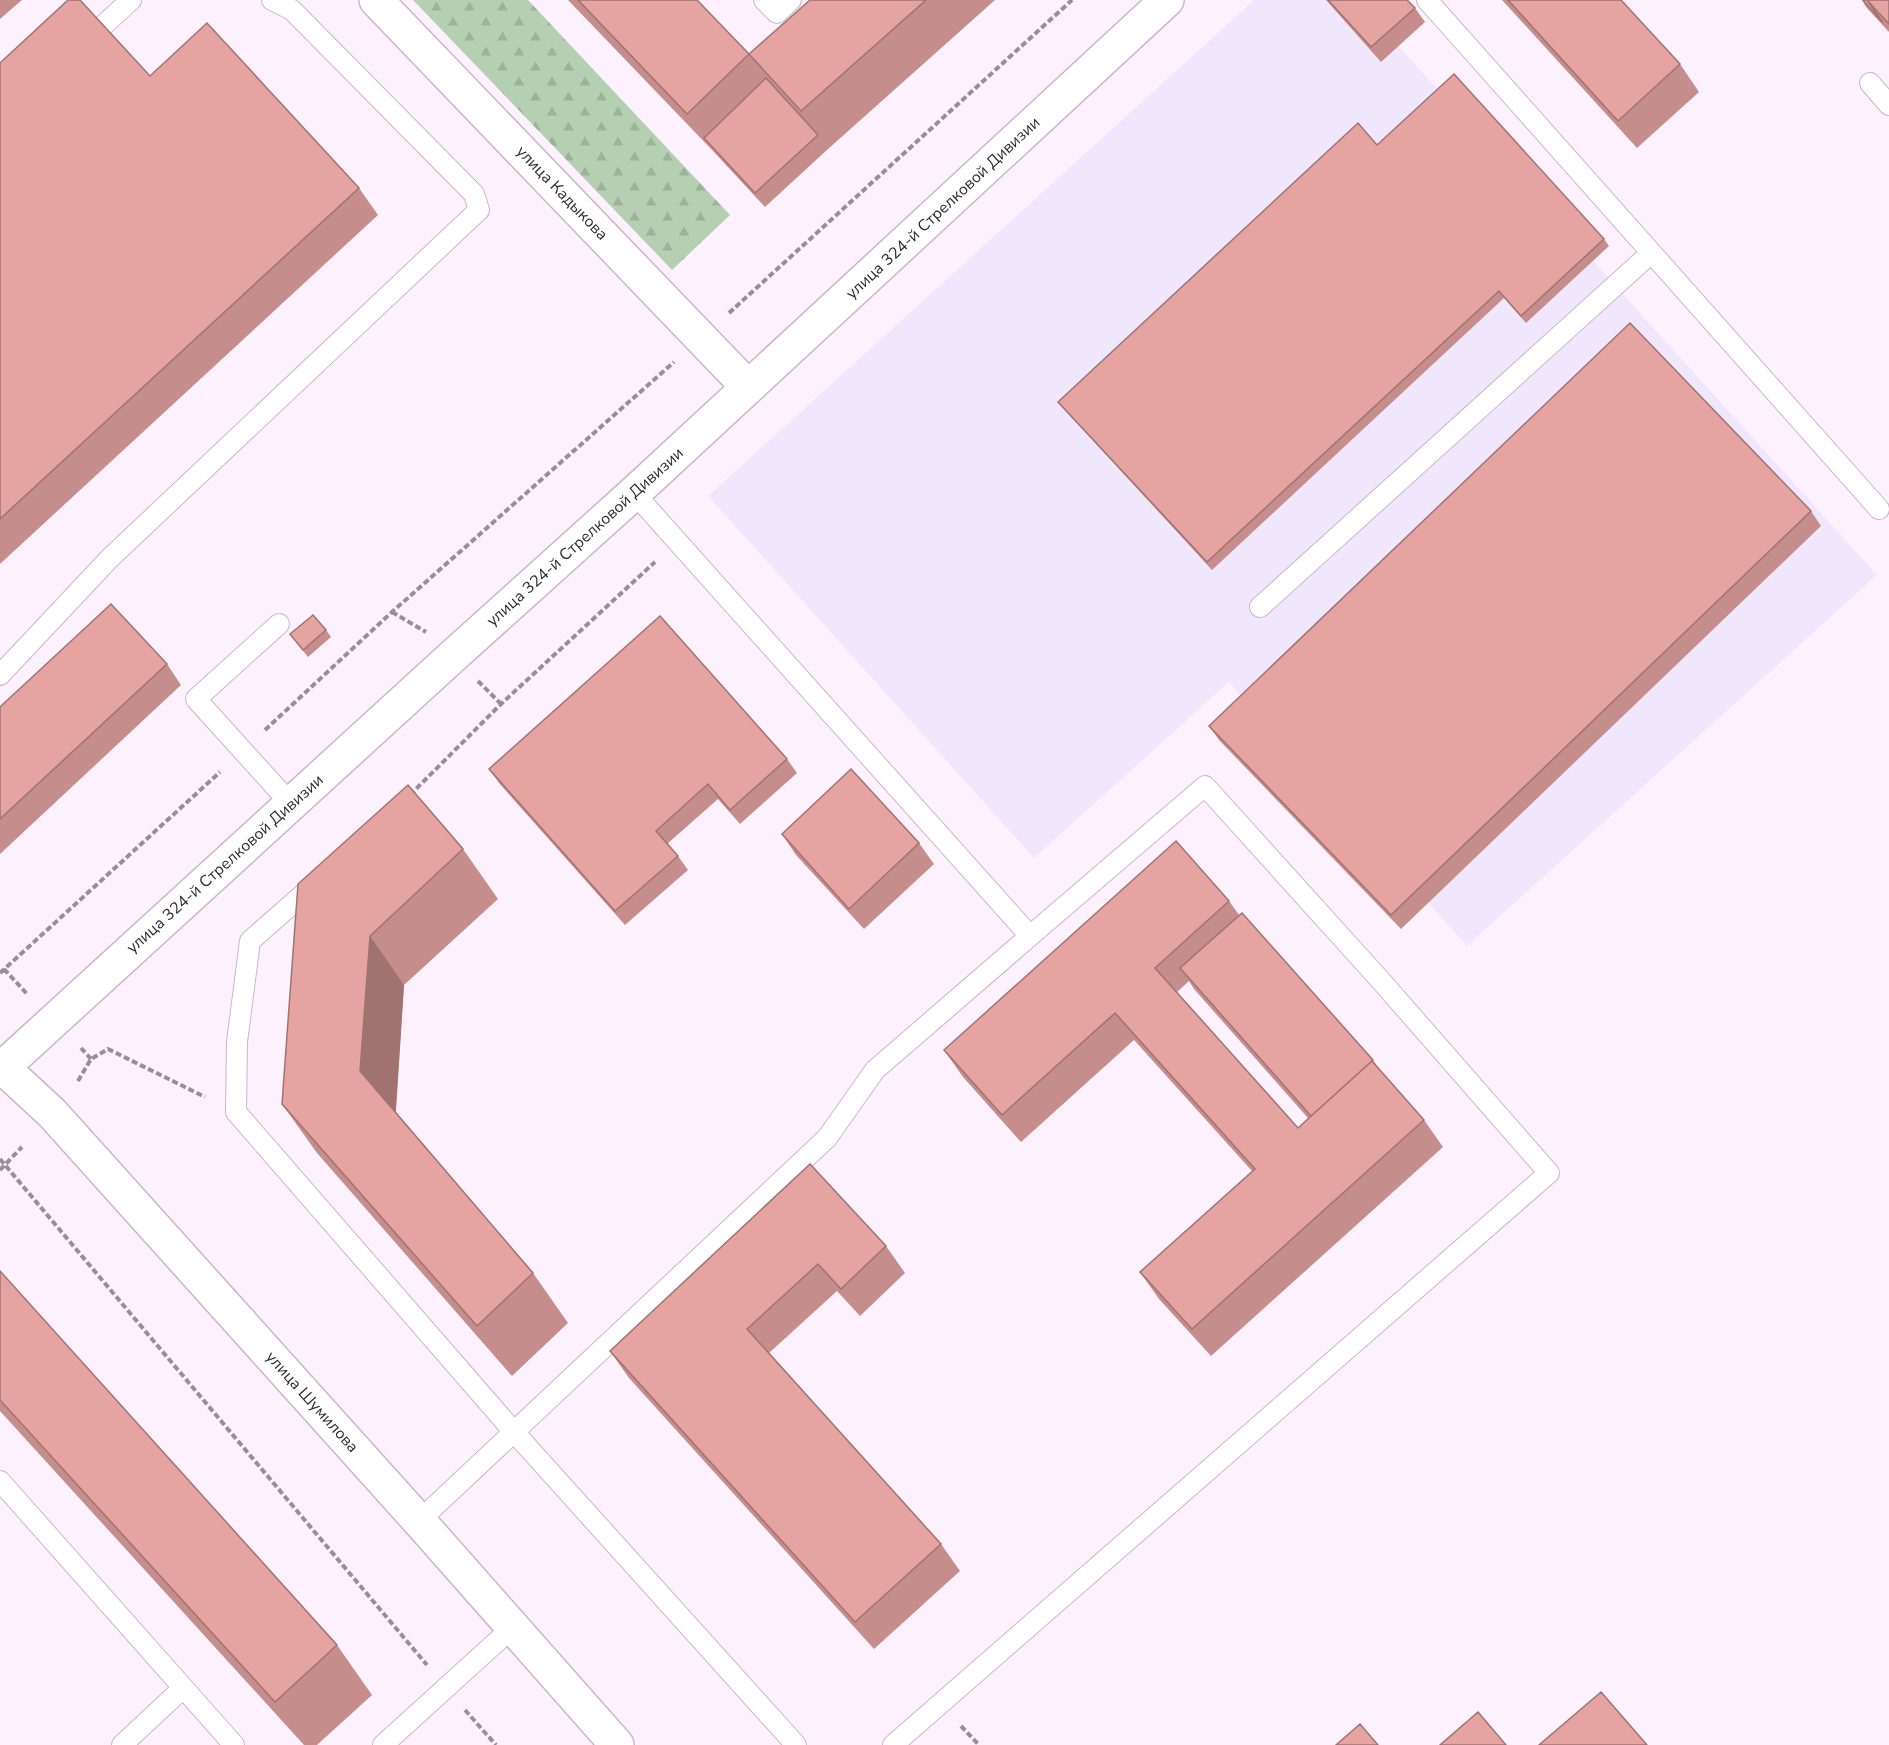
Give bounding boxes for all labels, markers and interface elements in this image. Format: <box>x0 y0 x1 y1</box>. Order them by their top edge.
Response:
street label: улица 324-й Стрелковой Дивизии <box>841 112 1045 304</box>
street label: улица Кадыкова <box>511 141 613 245</box>
street label: улица 324-й Стрелковой Дивизии <box>482 442 688 632</box>
street label: улица 324-й Стрелковой Дивизии <box>122 769 328 959</box>
street label: улица Шумилова <box>261 1347 363 1457</box>

